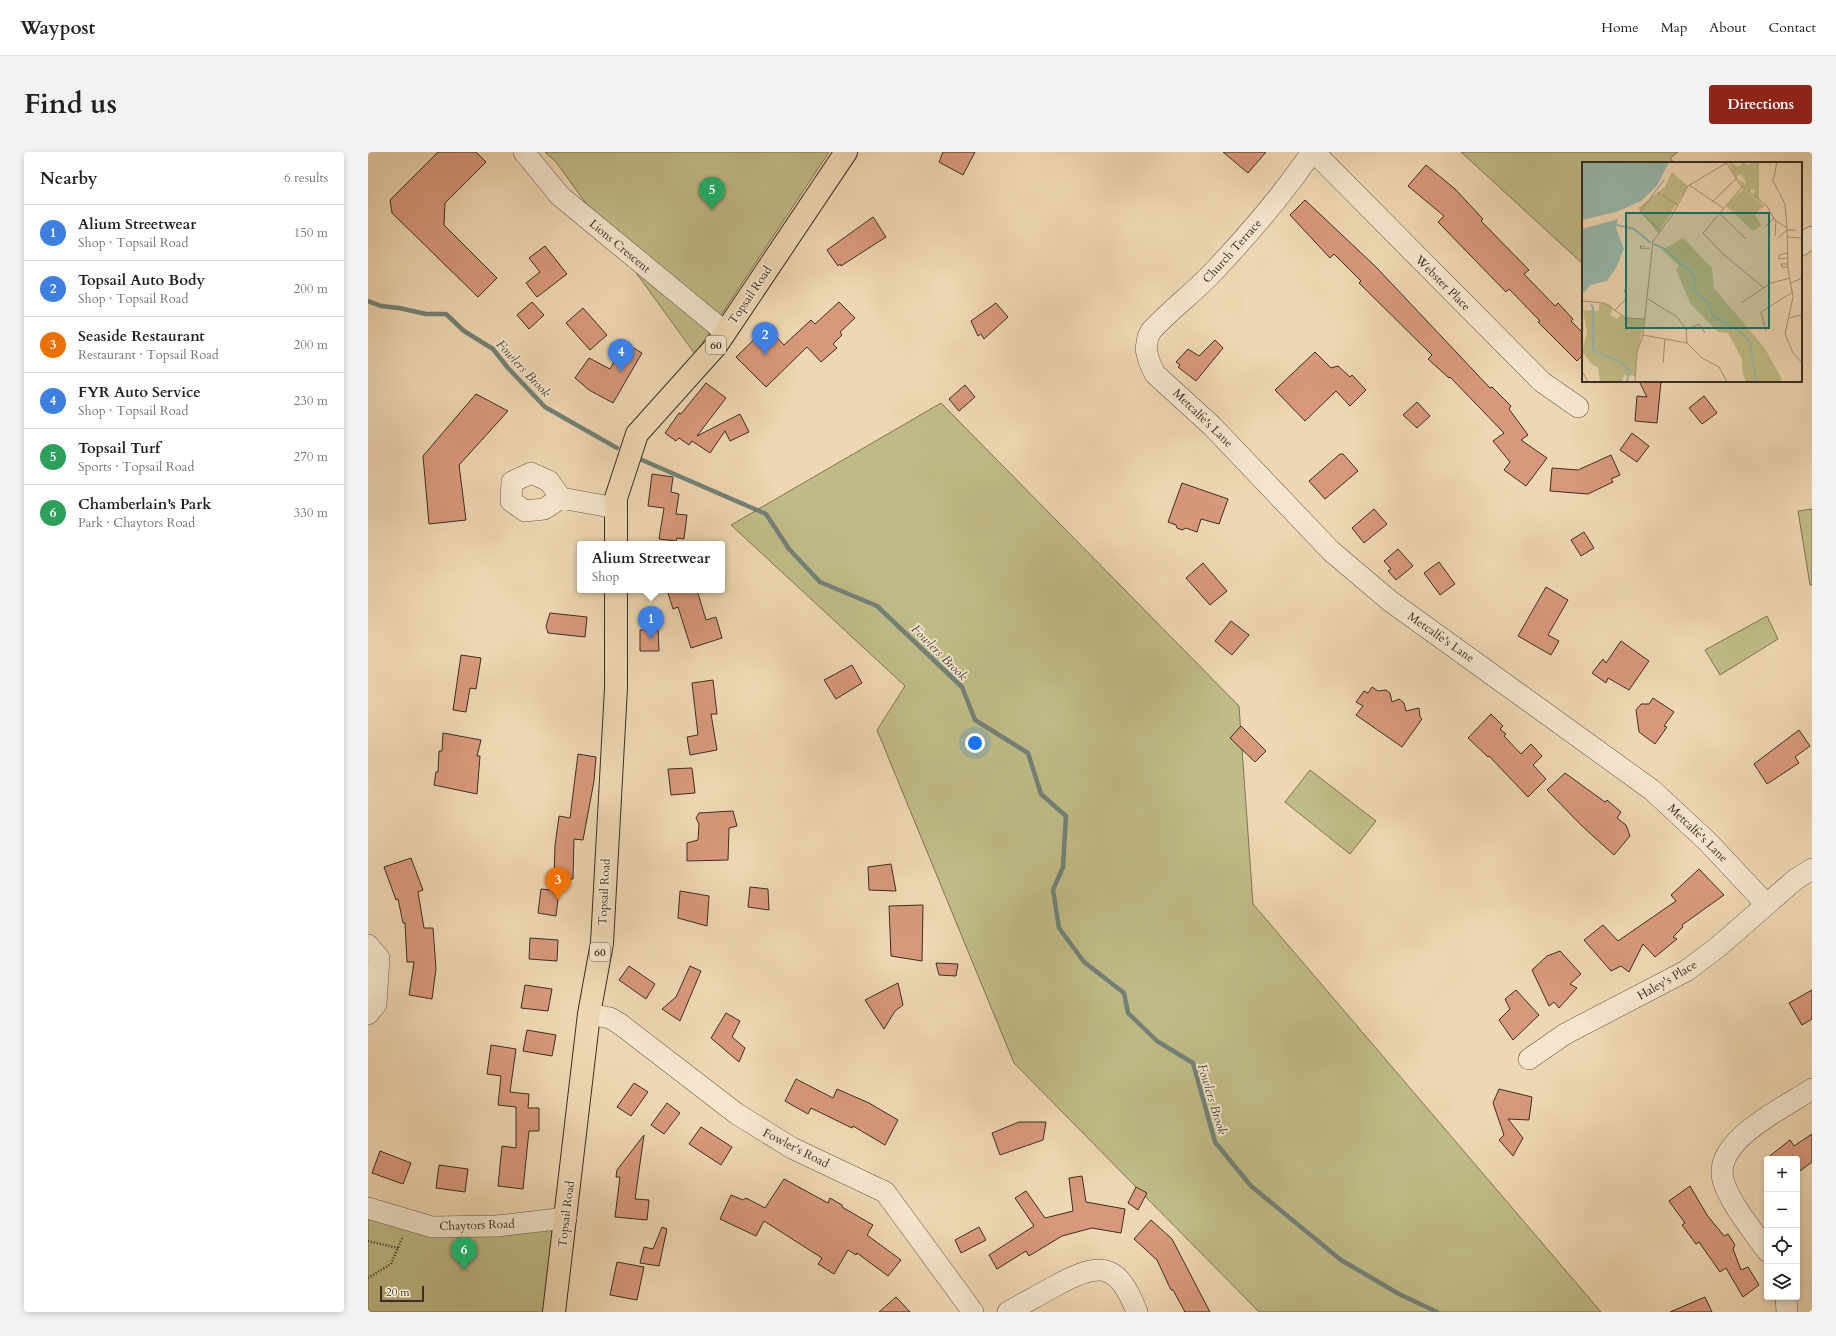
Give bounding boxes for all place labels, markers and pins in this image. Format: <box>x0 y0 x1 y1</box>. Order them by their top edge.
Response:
pin: 5 <box>699 177 725 210</box>
pin: 2 <box>752 322 778 355</box>
pin: 4 <box>608 339 634 372</box>
pin: 1 <box>638 606 664 639</box>
pin: 3 <box>545 867 571 900</box>
pin: 6 <box>451 1237 477 1270</box>

